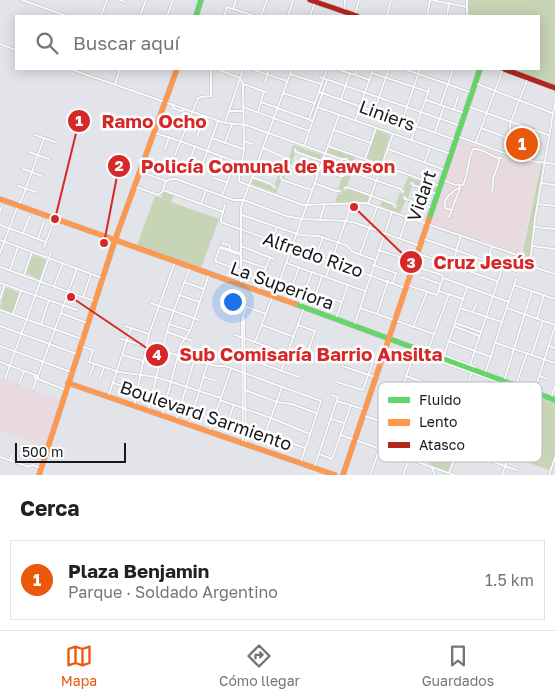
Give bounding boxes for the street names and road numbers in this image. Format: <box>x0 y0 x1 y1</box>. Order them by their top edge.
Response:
street label: Liniers <box>356 95 418 135</box>
street label: Vidart <box>402 167 440 224</box>
street label: Alfredo Rizo <box>260 227 366 281</box>
street label: La Superiora <box>228 256 337 314</box>
street label: Boulevard Sarmiento <box>117 375 295 455</box>

